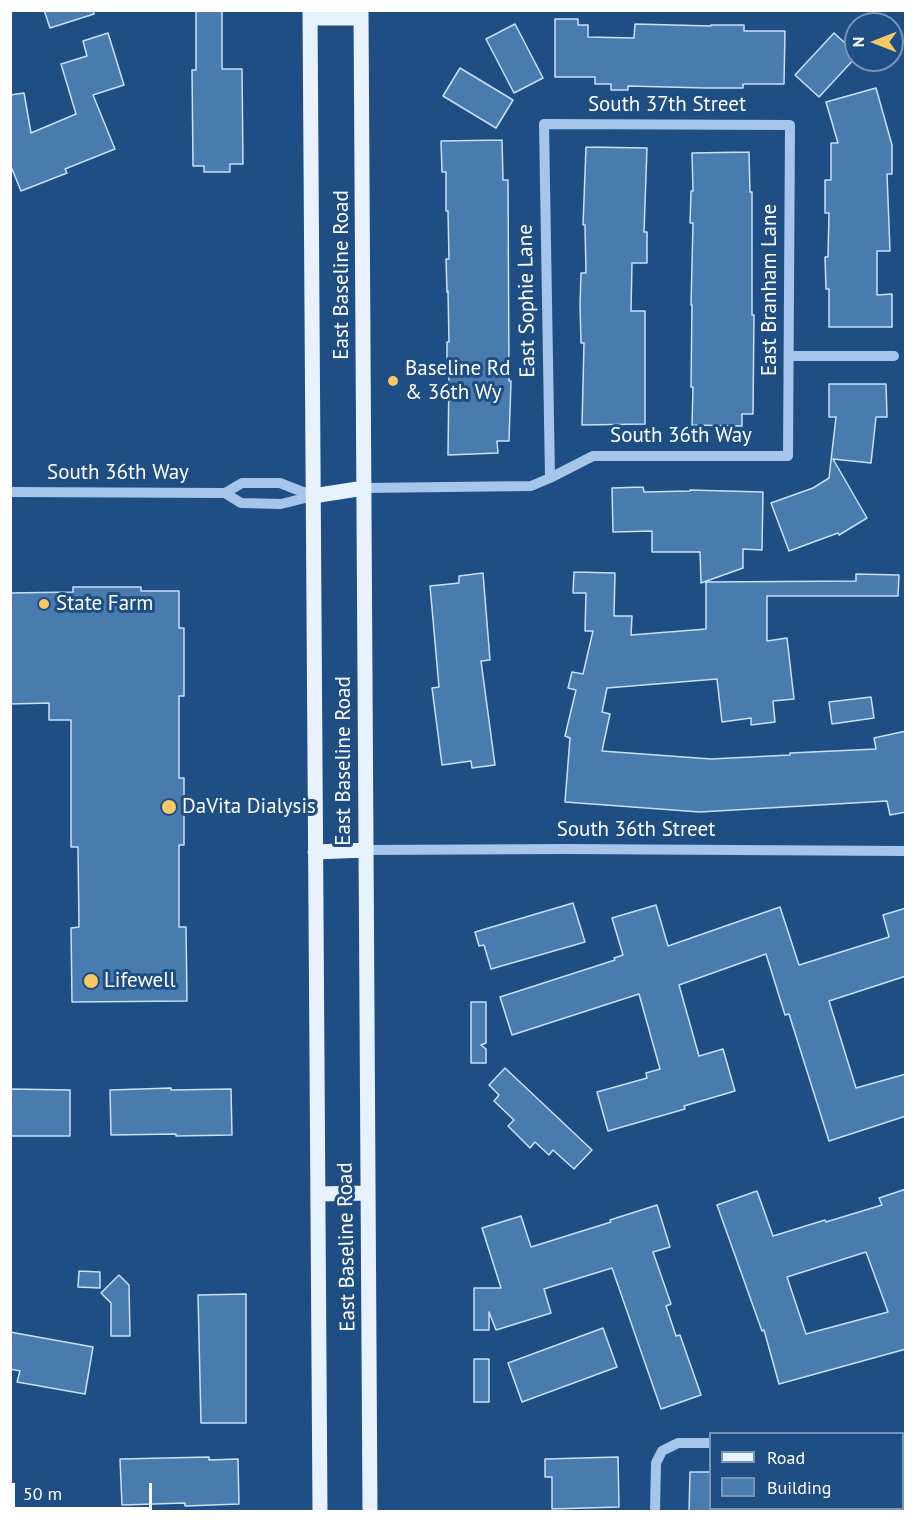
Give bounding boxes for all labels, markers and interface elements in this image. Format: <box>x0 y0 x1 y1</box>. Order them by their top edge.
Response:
north arrow <box>844 12 904 72</box>
text: N <box>848 37 868 47</box>
street label: South 37th Street <box>588 92 746 118</box>
street label: East Baseline Road <box>329 190 355 360</box>
street label: East Branham Lane <box>757 204 783 376</box>
street label: East Sophie Lane <box>513 224 541 378</box>
place label: Baseline Rd & 36th Wy <box>405 356 511 406</box>
marker: Baseline Rd & 36th Wy <box>386 374 400 388</box>
street label: South 36th Way <box>610 423 752 449</box>
street label: South 36th Way <box>47 460 189 486</box>
place label: State Farm <box>56 591 153 617</box>
marker: State Farm <box>37 597 51 611</box>
street label: East Baseline Road <box>331 676 357 846</box>
place label: DaVita Dialysis <box>182 794 316 820</box>
marker: DaVita Dialysis <box>160 798 178 816</box>
street label: South 36th Street <box>557 817 715 843</box>
place label: Lifewell <box>104 968 176 994</box>
marker: Lifewell <box>82 972 100 990</box>
street label: East Baseline Road <box>333 1162 361 1332</box>
legend <box>709 1432 904 1510</box>
text: Road <box>767 1446 805 1469</box>
scale bar <box>15 1471 154 1509</box>
text: Building <box>767 1476 831 1499</box>
text: 50 m <box>23 1482 62 1505</box>

